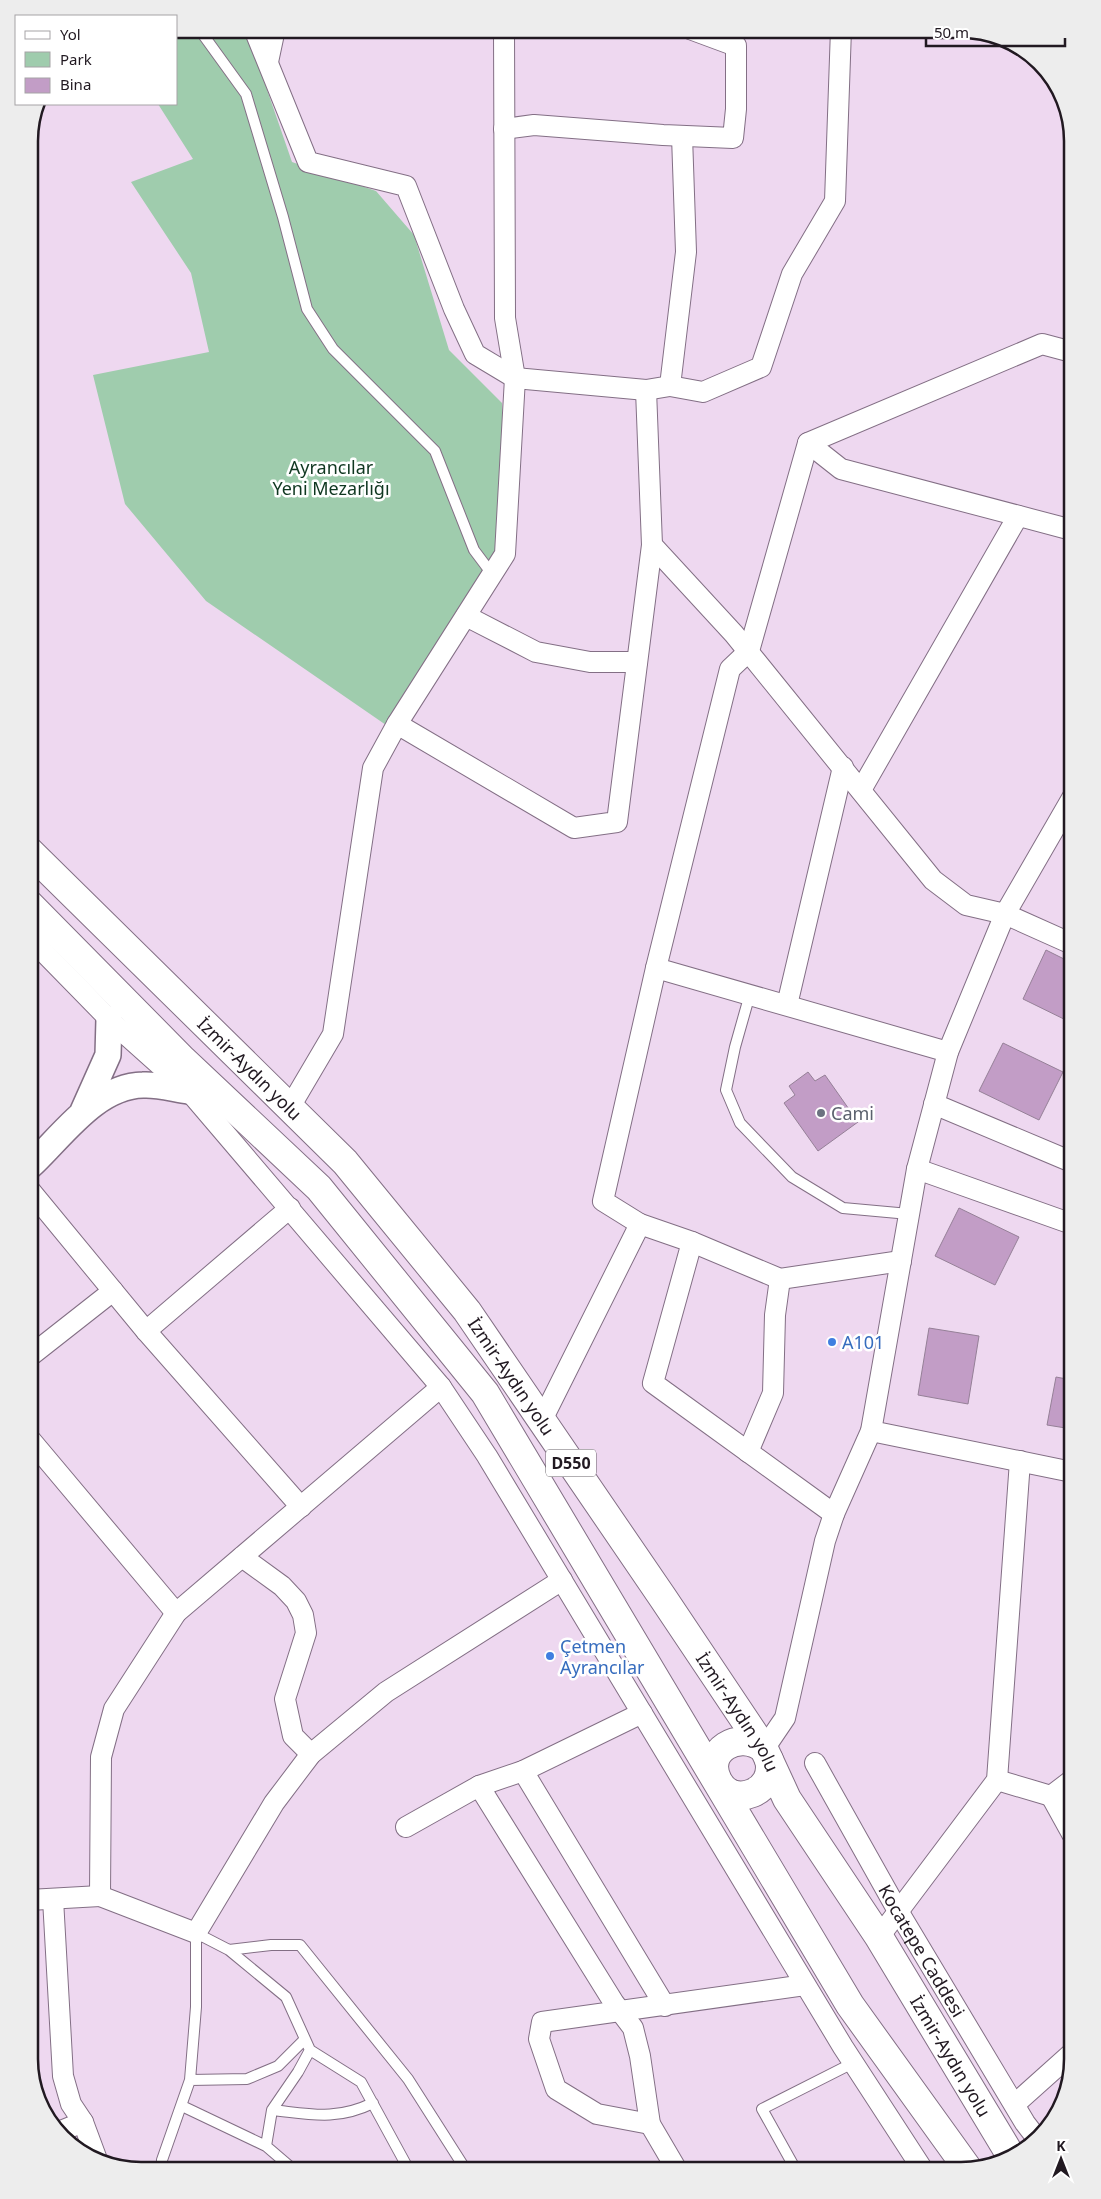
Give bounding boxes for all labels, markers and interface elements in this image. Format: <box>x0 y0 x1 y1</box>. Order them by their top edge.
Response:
legend <box>15 15 178 105</box>
scale bar <box>926 15 1065 47</box>
text: 50 m <box>934 22 969 42</box>
text: Yol <box>60 24 81 44</box>
text: Park <box>60 49 92 69</box>
text: Bina <box>60 74 91 94</box>
park label: Ayrancılar Yeni Mezarlığı <box>272 455 390 500</box>
street label: İzmir-Aydın yolu <box>193 1012 307 1125</box>
place label: Cami <box>831 1101 874 1125</box>
marker: Cami <box>815 1107 827 1119</box>
street label: İzmir-Aydın yolu <box>463 1313 560 1440</box>
place label: A101 <box>842 1330 884 1354</box>
marker: A101 <box>826 1336 838 1348</box>
road number: D550 <box>546 1450 596 1476</box>
place label: Çetmen Ayrancılar <box>560 1634 645 1679</box>
street label: İzmir-Aydın yolu <box>691 1648 785 1775</box>
marker: Çetmen Ayrancılar <box>544 1650 556 1662</box>
street label: Kocatepe Caddesi <box>873 1880 971 2021</box>
street label: İzmir-Aydın yolu <box>905 1991 996 2121</box>
north arrow <box>1036 2134 1086 2184</box>
text: K <box>1056 2136 1066 2155</box>

